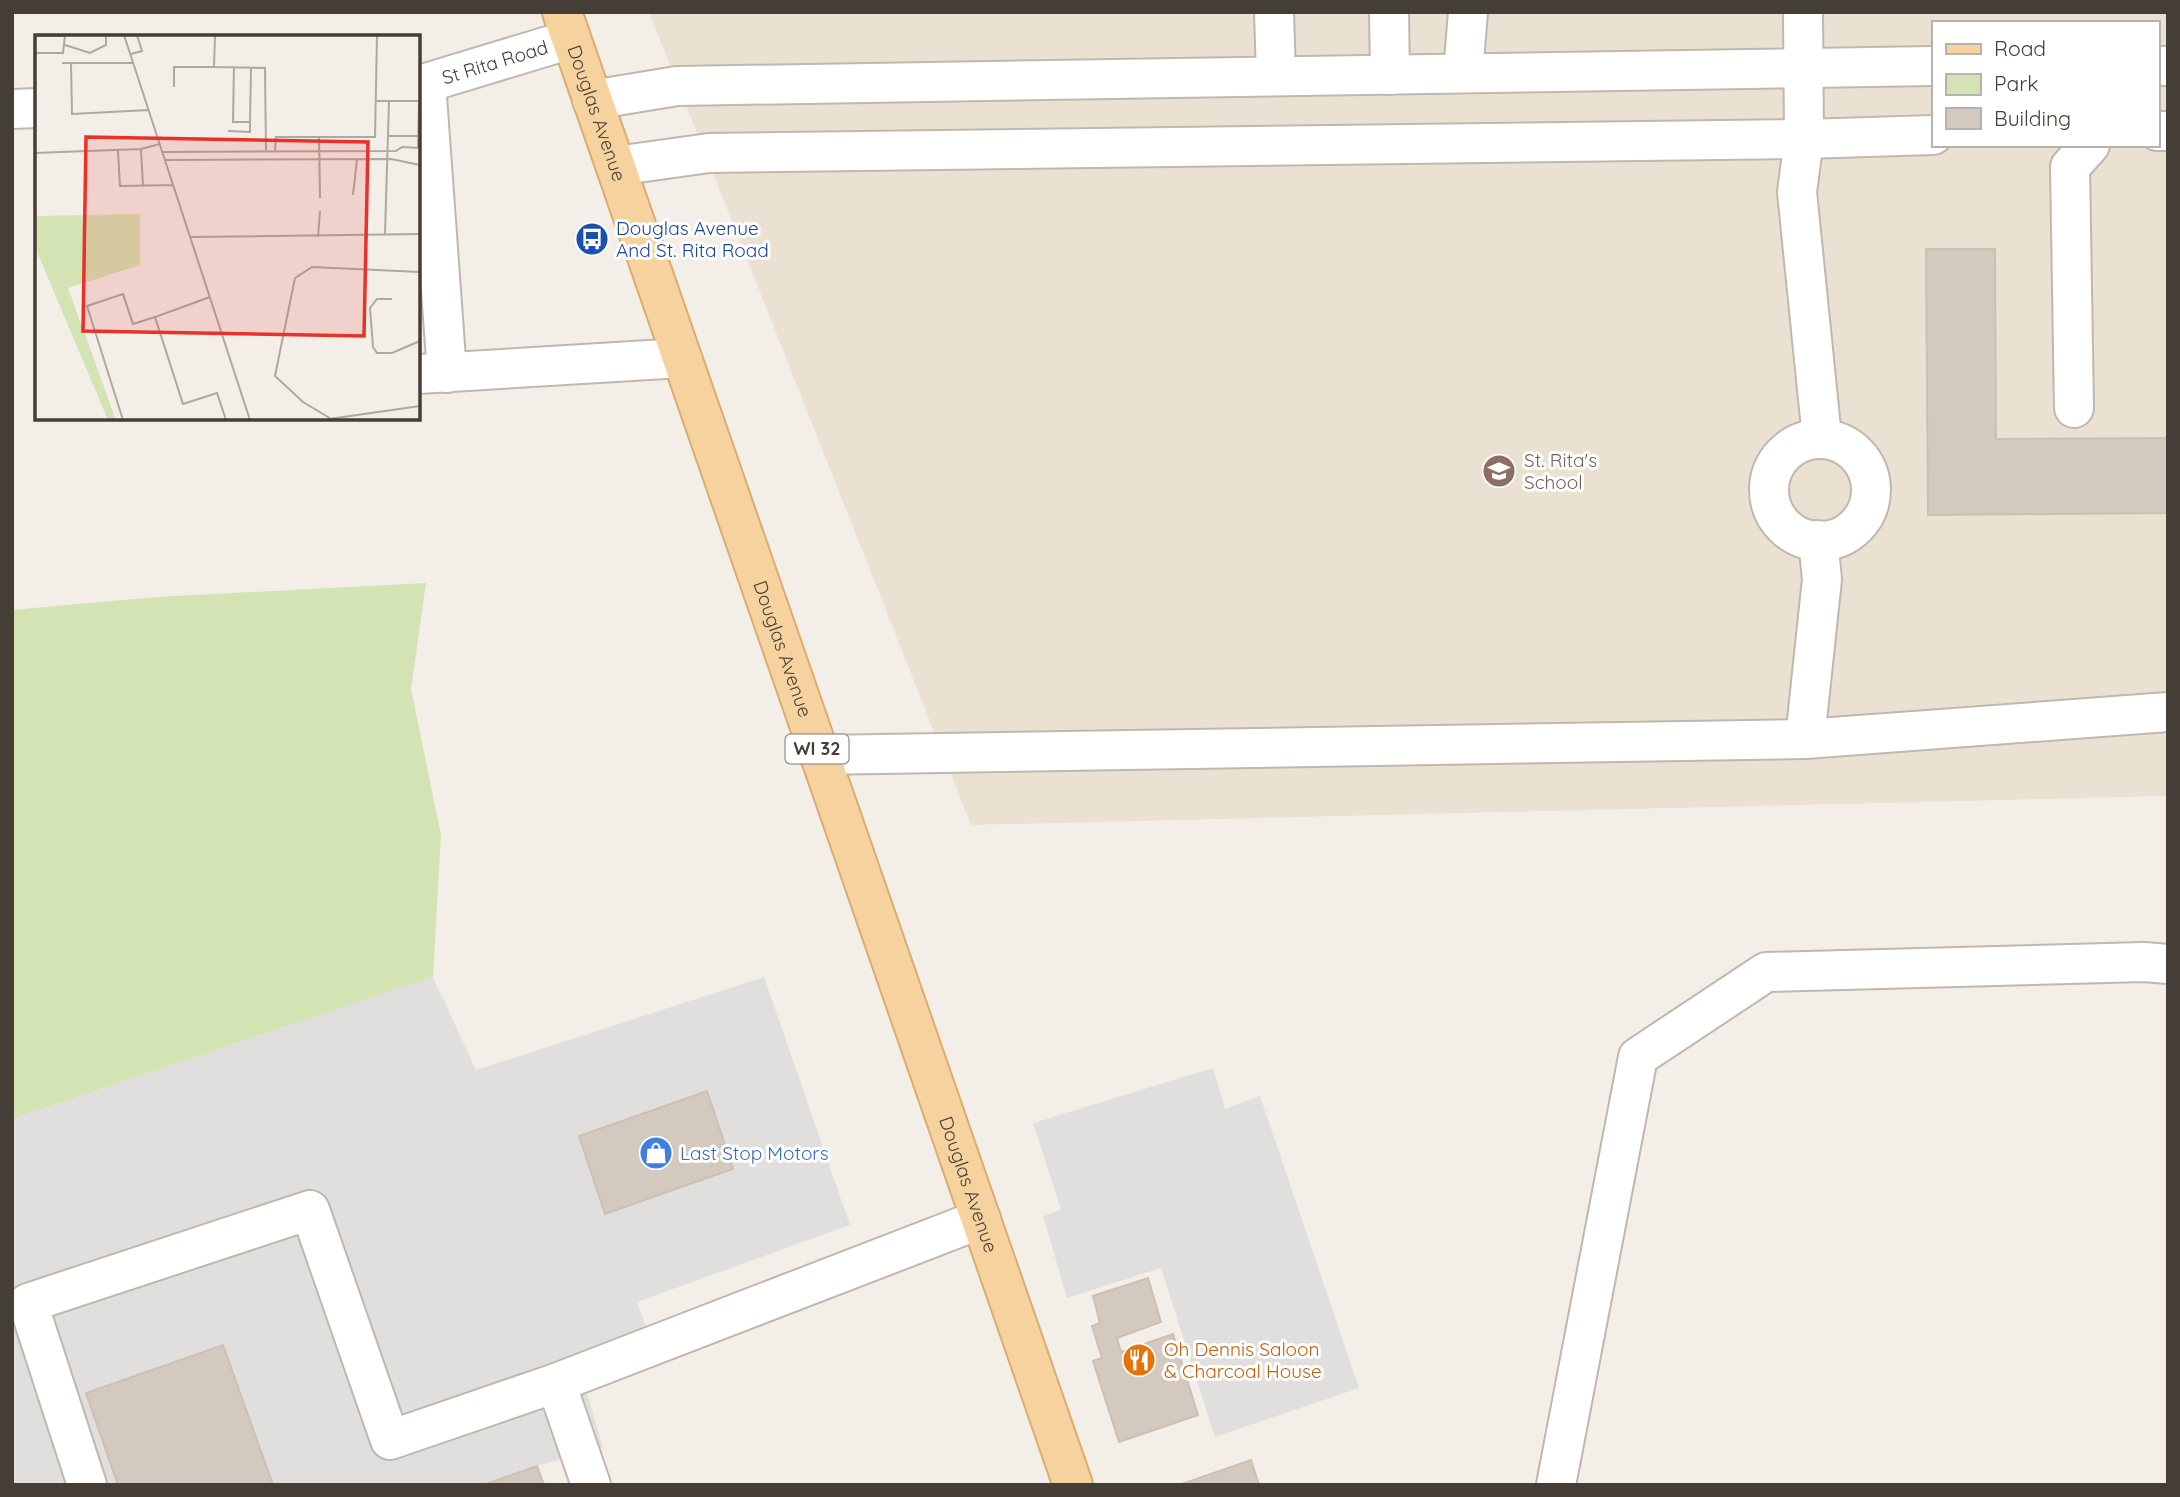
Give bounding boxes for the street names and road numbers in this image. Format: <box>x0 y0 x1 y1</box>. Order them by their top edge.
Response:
street label: St Rita Road <box>439 35 551 89</box>
street label: Douglas Avenue <box>562 42 632 184</box>
street label: Douglas Avenue <box>748 577 818 720</box>
road number: WI 32 <box>786 734 848 764</box>
street label: Douglas Avenue <box>934 1113 1003 1256</box>

